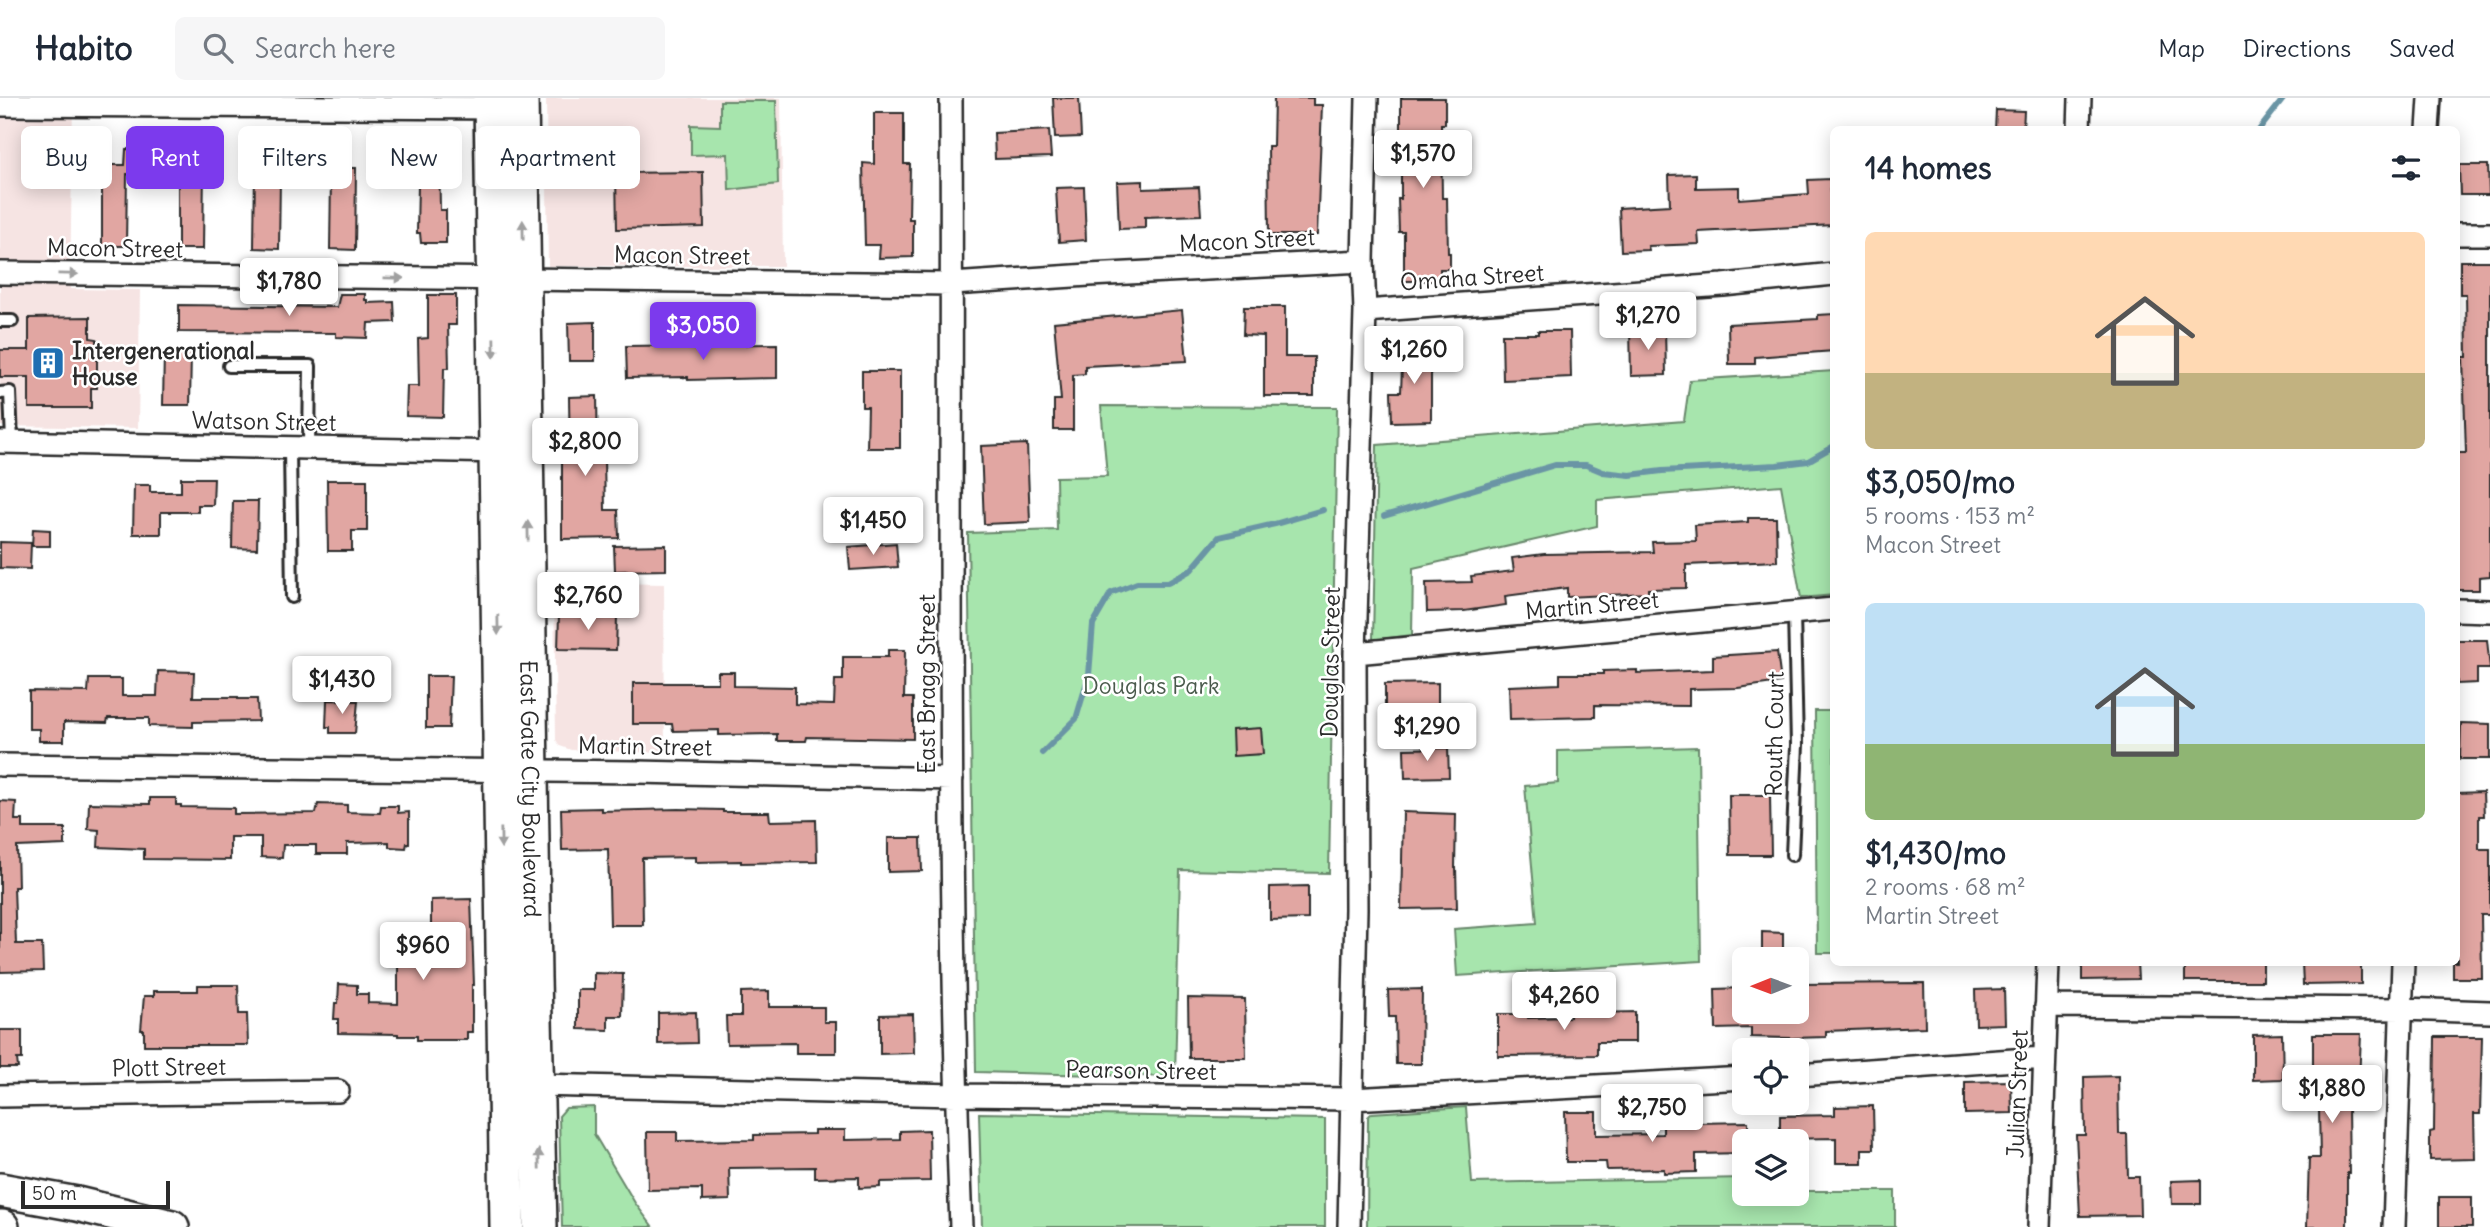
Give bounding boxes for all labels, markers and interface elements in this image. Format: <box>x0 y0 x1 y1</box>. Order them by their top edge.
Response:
search box <box>175 17 665 80</box>
text: Habito <box>35 27 133 69</box>
icon: search <box>199 29 237 67</box>
text: Search here <box>255 32 396 65</box>
text: Map <box>2158 33 2205 63</box>
text: Directions <box>2243 33 2351 63</box>
text: Saved <box>2389 33 2455 63</box>
chip: Buy <box>21 126 112 189</box>
chip: Rent <box>126 126 224 189</box>
chip: Filters <box>238 126 352 189</box>
chip: New <box>366 126 462 189</box>
chip: Apartment <box>476 126 640 189</box>
pin: $1,570 <box>1366 130 1480 190</box>
text: $1,570 <box>1390 138 1456 167</box>
text: 14 homes <box>1865 149 1992 187</box>
icon: filters <box>2387 149 2425 187</box>
one-way arrow <box>517 219 529 241</box>
street label: Macon Street <box>1178 222 1316 258</box>
street label: Macon Street <box>47 232 184 264</box>
street label: Macon Street <box>614 239 751 271</box>
street label: Omaha Street <box>1399 257 1545 297</box>
pin: $1,780 <box>232 258 346 318</box>
text: $1,780 <box>256 266 322 295</box>
one-way arrow <box>57 268 79 279</box>
one-way arrow <box>383 273 405 284</box>
icon: home <box>2082 278 2208 404</box>
pin: $1,270 <box>1591 292 1705 352</box>
text: $1,270 <box>1615 300 1681 329</box>
pin: $3,050 <box>646 302 760 362</box>
text: $3,050 <box>666 310 740 339</box>
pin: $1,260 <box>1357 327 1471 386</box>
text: $1,260 <box>1380 334 1448 363</box>
place label: Intergenerational House <box>72 336 255 391</box>
one-way arrow <box>488 337 500 359</box>
building icon: Intergenerational House <box>29 344 67 382</box>
street label: Watson Street <box>191 405 337 437</box>
pin: $2,800 <box>528 418 642 478</box>
text: $2,800 <box>548 426 622 455</box>
text: $3,050/mo <box>1865 463 2015 501</box>
pin: $1,450 <box>816 498 930 557</box>
text: 5 rooms · 153 m² <box>1865 501 2035 530</box>
text: $1,450 <box>839 505 907 534</box>
one-way arrow <box>523 520 534 542</box>
text: Macon Street <box>1865 530 2001 559</box>
pin: $2,760 <box>531 573 645 632</box>
text: $2,760 <box>553 580 623 609</box>
street label: Martin Street <box>1524 585 1660 625</box>
street label: Douglas Street <box>1314 586 1346 738</box>
street label: East Bragg Street <box>912 594 941 774</box>
one-way arrow <box>492 614 504 636</box>
icon: home <box>2082 649 2208 775</box>
pin: $1,430 <box>285 656 399 716</box>
street label: East Gate City Boulevard <box>515 660 548 918</box>
text: $1,430 <box>308 664 376 693</box>
park label: Douglas Park <box>1082 671 1220 700</box>
street label: Routh Court <box>1758 671 1790 797</box>
pin: $1,290 <box>1370 704 1484 763</box>
text: $1,290 <box>1393 711 1461 740</box>
street label: Martin Street <box>578 730 713 762</box>
one-way arrow <box>495 827 507 849</box>
text: $1,430/mo <box>1865 834 2006 872</box>
text: 2 rooms · 68 m² <box>1865 872 2026 901</box>
text: Martin Street <box>1865 901 1999 930</box>
pin: $960 <box>382 922 464 982</box>
text: $960 <box>396 930 450 959</box>
north arrow <box>1732 947 1810 1024</box>
map controls <box>1732 947 1809 1206</box>
pin: $4,260 <box>1507 972 1621 1032</box>
text: $4,260 <box>1528 980 1600 1009</box>
street label: Julian Street <box>2000 1029 2034 1159</box>
button: locate <box>1732 1038 1809 1115</box>
street label: Plott Street <box>112 1052 227 1082</box>
street label: Pearson Street <box>1065 1054 1217 1086</box>
pin: $1,880 <box>2275 1066 2389 1125</box>
text: $1,880 <box>2298 1073 2366 1102</box>
pin: $2,750 <box>1595 1084 1709 1144</box>
text: $2,750 <box>1617 1092 1687 1121</box>
button: layers <box>1732 1129 1809 1206</box>
one-way arrow <box>533 1148 545 1170</box>
scale bar <box>21 1178 170 1210</box>
text: 50 m <box>32 1181 77 1205</box>

